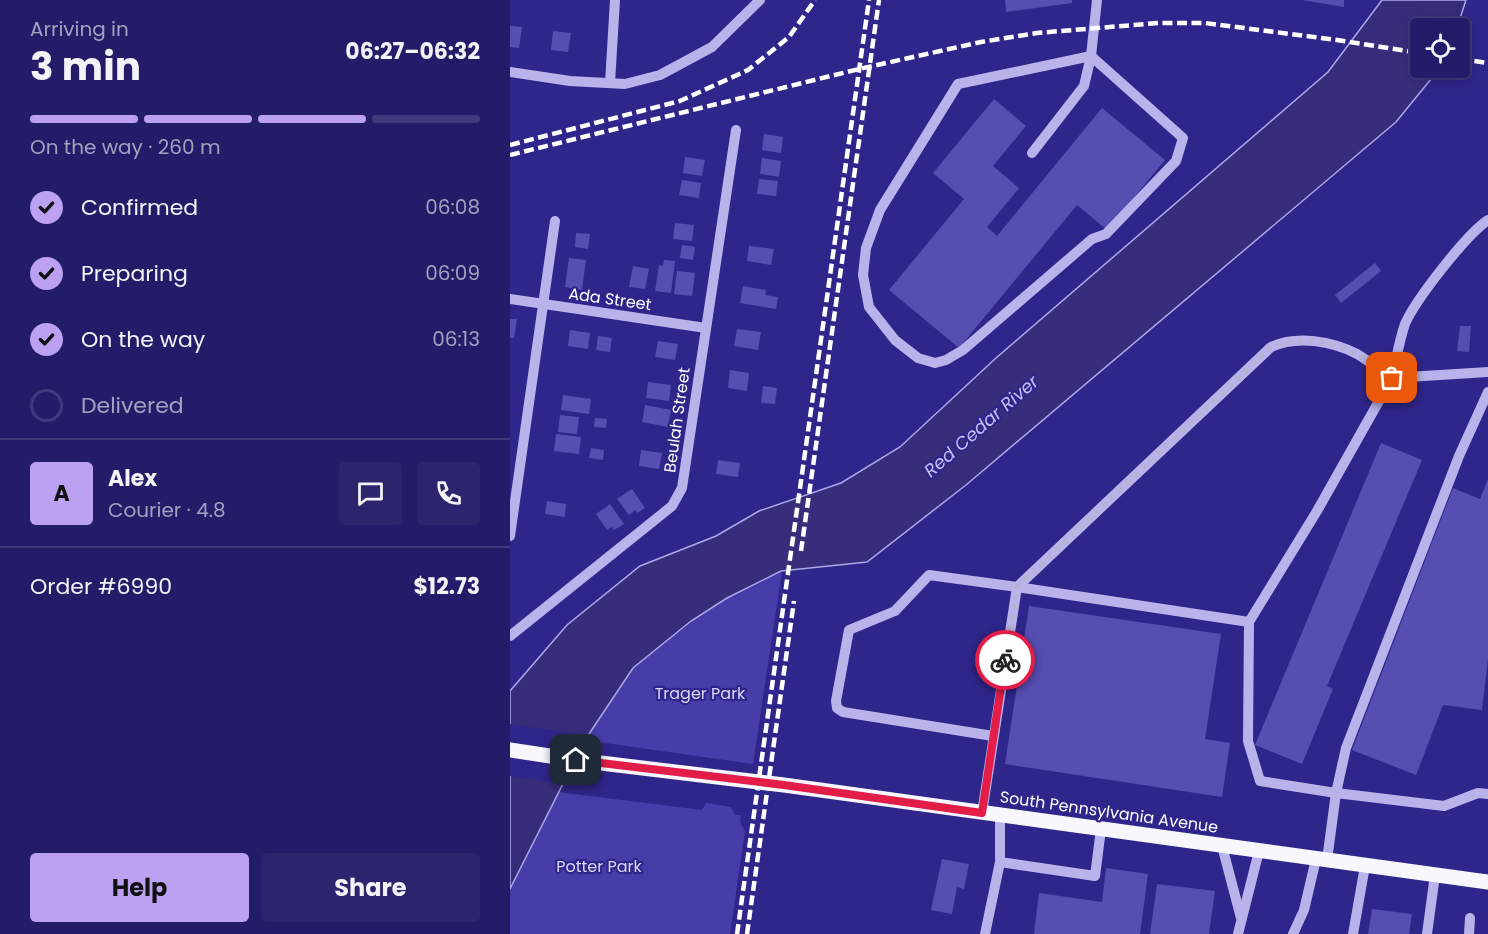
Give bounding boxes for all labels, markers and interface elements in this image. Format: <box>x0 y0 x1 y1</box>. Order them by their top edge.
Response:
text: Arriving in <box>30 15 129 43</box>
map controls <box>1410 18 1470 78</box>
button: locate <box>1410 18 1470 78</box>
text: 06:27–06:32 <box>345 36 480 67</box>
text: 3 min <box>30 39 141 94</box>
text: On the way · 260 m <box>30 133 220 161</box>
icon: check <box>30 191 63 224</box>
text: Confirmed <box>81 192 198 223</box>
text: 06:08 <box>425 193 480 221</box>
icon: check <box>30 257 63 290</box>
text: Preparing <box>81 258 188 289</box>
text: 06:09 <box>425 259 480 287</box>
street label: Ada Street <box>567 282 653 316</box>
icon: check <box>30 323 63 356</box>
text: On the way <box>81 324 205 355</box>
text: 06:13 <box>432 325 480 353</box>
pin <box>1366 352 1417 403</box>
icon: bag <box>1375 361 1408 394</box>
street label: Beulah Street <box>658 366 696 474</box>
water label: Red Cedar River <box>918 368 1045 483</box>
text: Delivered <box>81 390 184 421</box>
button: chat <box>339 462 402 525</box>
button: phone <box>417 462 480 525</box>
text: Alex <box>108 463 157 494</box>
text: A <box>53 478 70 509</box>
text: Courier · 4.8 <box>108 496 226 524</box>
text: Order #6990 <box>30 571 172 602</box>
text: $12.73 <box>413 571 480 602</box>
courier <box>975 630 1035 690</box>
icon: bike <box>989 644 1022 677</box>
park label: Trager Park <box>655 682 746 705</box>
pin <box>550 734 601 785</box>
icon: home <box>559 743 592 776</box>
street label: South Pennsylvania Avenue <box>998 785 1220 839</box>
button: Help <box>30 853 249 922</box>
button: Share <box>261 853 480 922</box>
park label: Potter Park <box>556 855 643 878</box>

